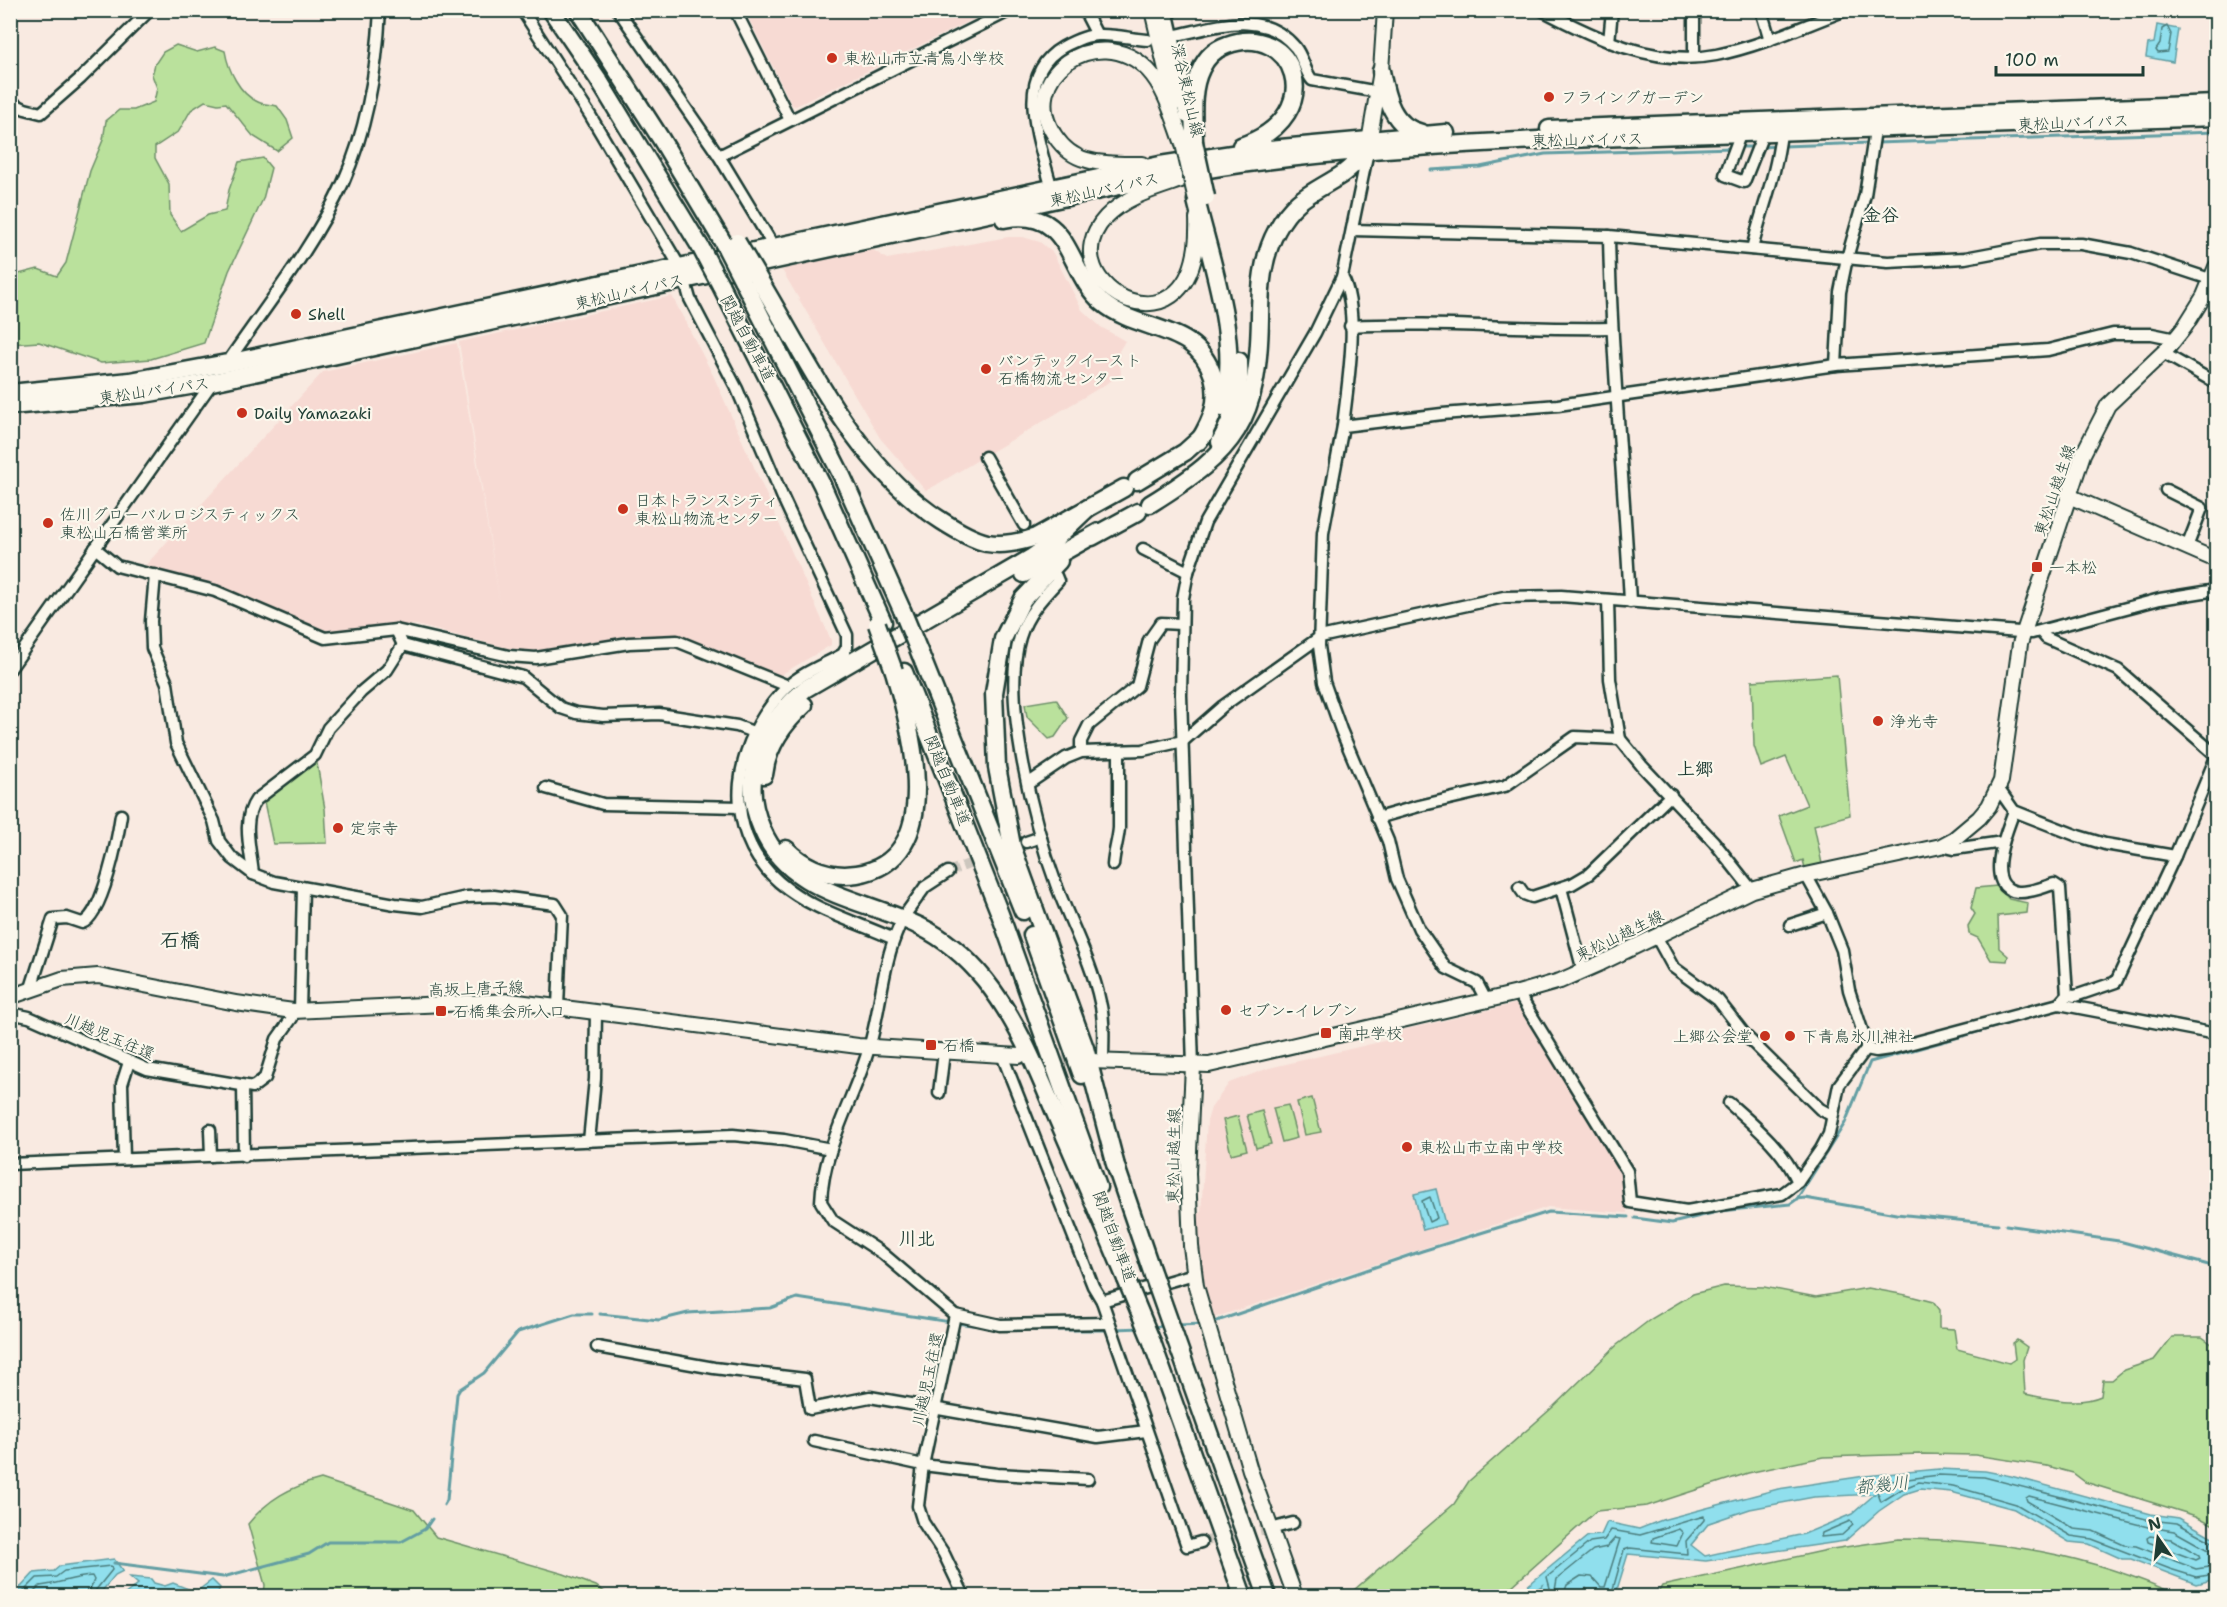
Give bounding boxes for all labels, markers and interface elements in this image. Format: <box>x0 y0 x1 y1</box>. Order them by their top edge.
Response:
scale bar <box>1996 39 2143 77</box>
street label: 深谷東松山線 <box>1166 41 1209 139</box>
place label: 東松山市立青鳥小学校 <box>844 48 1004 69</box>
text: 100 m <box>2005 48 2059 72</box>
marker: 東松山市立青鳥小学校 <box>825 51 839 65</box>
place label: フライングガーデン <box>1561 87 1704 108</box>
marker: フライングガーデン <box>1542 90 1556 104</box>
street label: 東松山バイパス <box>2017 110 2129 135</box>
street label: 東松山バイパス <box>1531 128 1643 151</box>
street label: 東松山バイパス <box>1047 168 1161 211</box>
district label: 金谷 <box>1863 203 1899 227</box>
street label: 東松山バイパス <box>572 269 686 314</box>
street label: 関越自動車道 <box>716 291 779 386</box>
place label: Shell <box>308 304 345 325</box>
marker: Shell <box>289 307 303 321</box>
place label: バンテックイースト 石橋物流センター <box>998 350 1142 389</box>
marker: バンテックイースト 石橋物流センター <box>979 362 993 376</box>
street label: 東松山バイパス <box>97 372 211 409</box>
place label: Daily Yamazaki <box>254 403 372 424</box>
marker: Daily Yamazaki <box>235 406 249 420</box>
street label: 東松山越生線 <box>2029 441 2080 539</box>
place label: 日本トランスシティ 東松山物流センター <box>635 490 779 529</box>
marker: 日本トランスシティ 東松山物流センター <box>616 502 630 516</box>
place label: 佐川グローバルロジスティックス 東松山石橋営業所 <box>60 504 300 543</box>
marker: 佐川グローバルロジスティックス 東松山石橋営業所 <box>41 516 55 530</box>
place label: 一本松 <box>2049 557 2097 578</box>
marker: 一本松 <box>2030 560 2044 574</box>
place label: 浄光寺 <box>1890 711 1938 732</box>
marker: 浄光寺 <box>1871 714 1885 728</box>
street label: 関越自動車道 <box>920 732 975 829</box>
district label: 上郷 <box>1677 757 1713 781</box>
place label: 定宗寺 <box>350 818 398 839</box>
marker: 定宗寺 <box>331 821 345 835</box>
street label: 東松山越生線 <box>1571 905 1667 966</box>
district label: 石橋 <box>160 927 200 953</box>
street label: 高坂上唐子線 <box>428 976 524 1001</box>
place label: セブン-イレブン <box>1238 1000 1358 1021</box>
place label: 石橋集会所入口 <box>453 1001 565 1022</box>
marker: セブン-イレブン <box>1219 1003 1233 1017</box>
marker: 石橋集会所入口 <box>434 1004 448 1018</box>
street label: 川越児玉往還 <box>62 1008 158 1065</box>
place label: 南中学校 <box>1338 1023 1402 1044</box>
marker: 南中学校 <box>1319 1026 1333 1040</box>
place label: 上郷公会堂 <box>1673 1026 1753 1047</box>
place label: 下青鳥氷川神社 <box>1802 1026 1914 1047</box>
marker: 上郷公会堂 <box>1758 1029 1772 1043</box>
marker: 下青鳥氷川神社 <box>1783 1029 1797 1043</box>
place label: 石橋 <box>943 1035 975 1056</box>
marker: 石橋 <box>924 1038 938 1052</box>
street label: 東松山越生線 <box>1162 1108 1185 1204</box>
place label: 東松山市立南中学校 <box>1419 1137 1563 1158</box>
marker: 東松山市立南中学校 <box>1400 1140 1414 1154</box>
street label: 関越自動車道 <box>1088 1187 1141 1285</box>
district label: 川北 <box>899 1227 935 1251</box>
street label: 川越児玉往還 <box>907 1330 948 1428</box>
water label: 都幾川 <box>1854 1470 1910 1500</box>
north arrow <box>2128 1508 2188 1568</box>
text: N <box>2146 1512 2163 1536</box>

